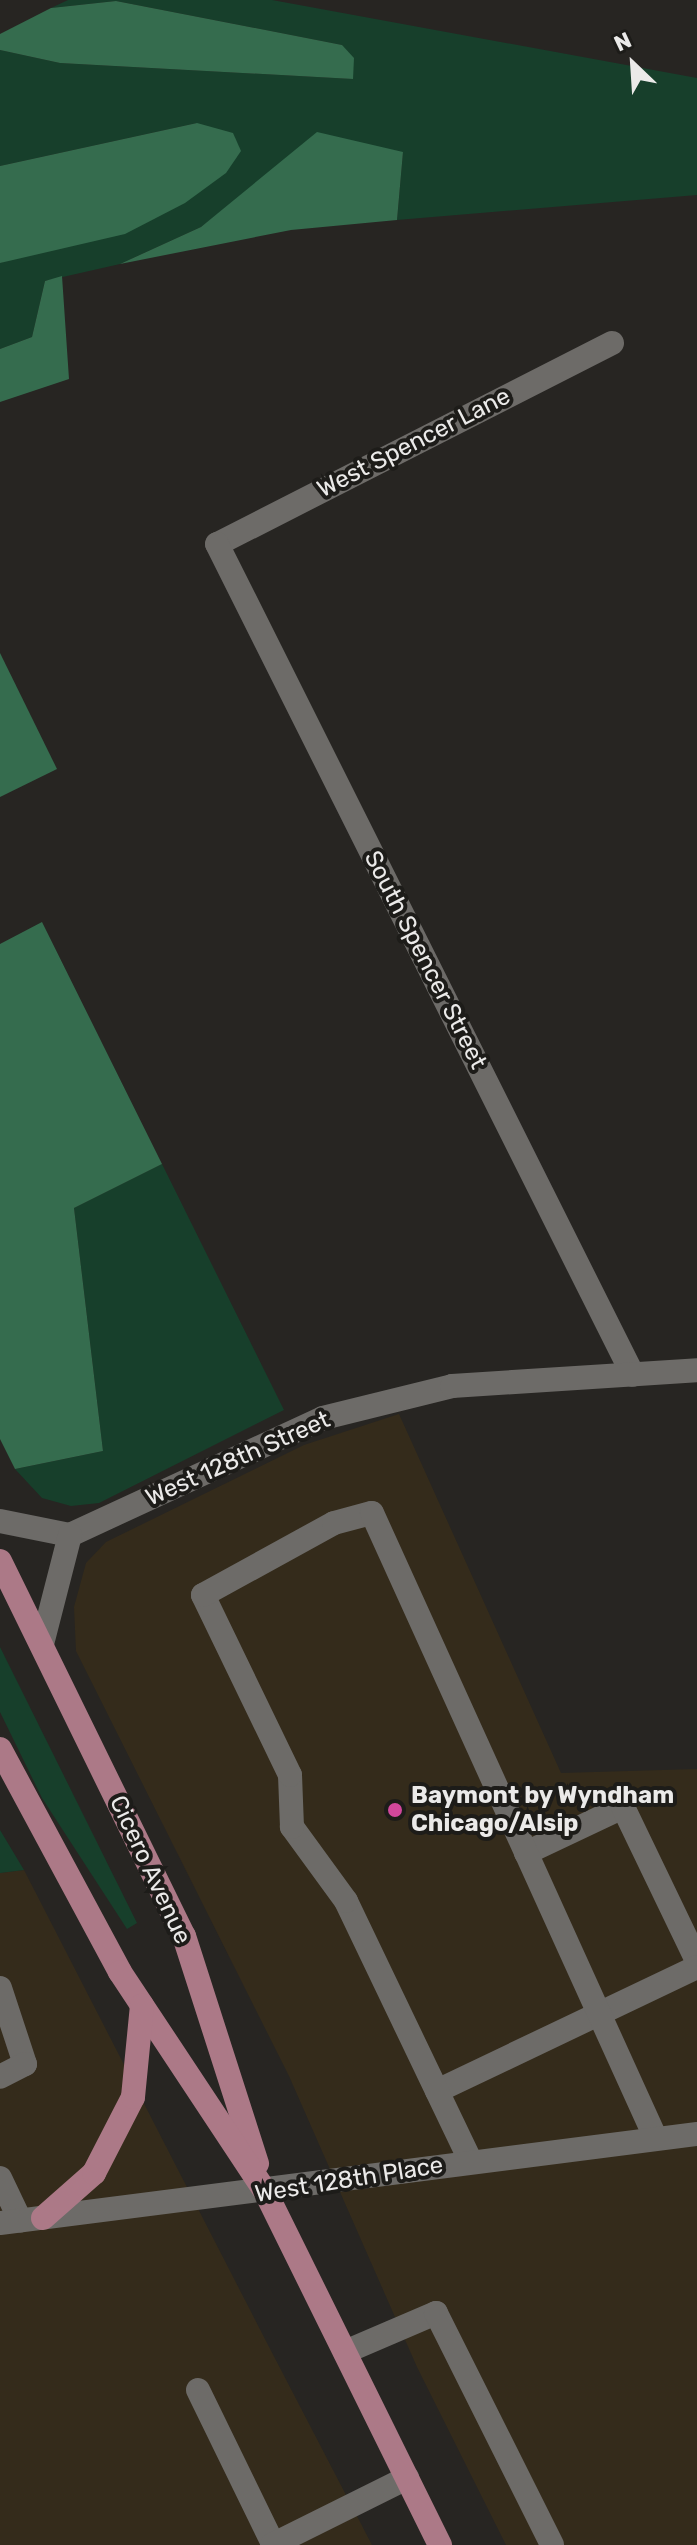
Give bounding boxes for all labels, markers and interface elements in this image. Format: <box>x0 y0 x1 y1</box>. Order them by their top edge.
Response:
north arrow <box>593 24 673 104</box>
text: N <box>610 26 636 57</box>
street label: West Spencer Lane <box>312 382 516 504</box>
street label: South Spencer Street <box>357 846 493 1074</box>
street label: West 128th Street <box>141 1405 335 1513</box>
place label: Baymont by Wyndham Chicago/Alsip <box>411 1782 675 1838</box>
street label: Cicero Avenue <box>103 1791 197 1949</box>
marker: Baymont by Wyndham Chicago/Alsip <box>386 1801 404 1819</box>
street label: West 128th Place <box>253 2151 445 2209</box>

